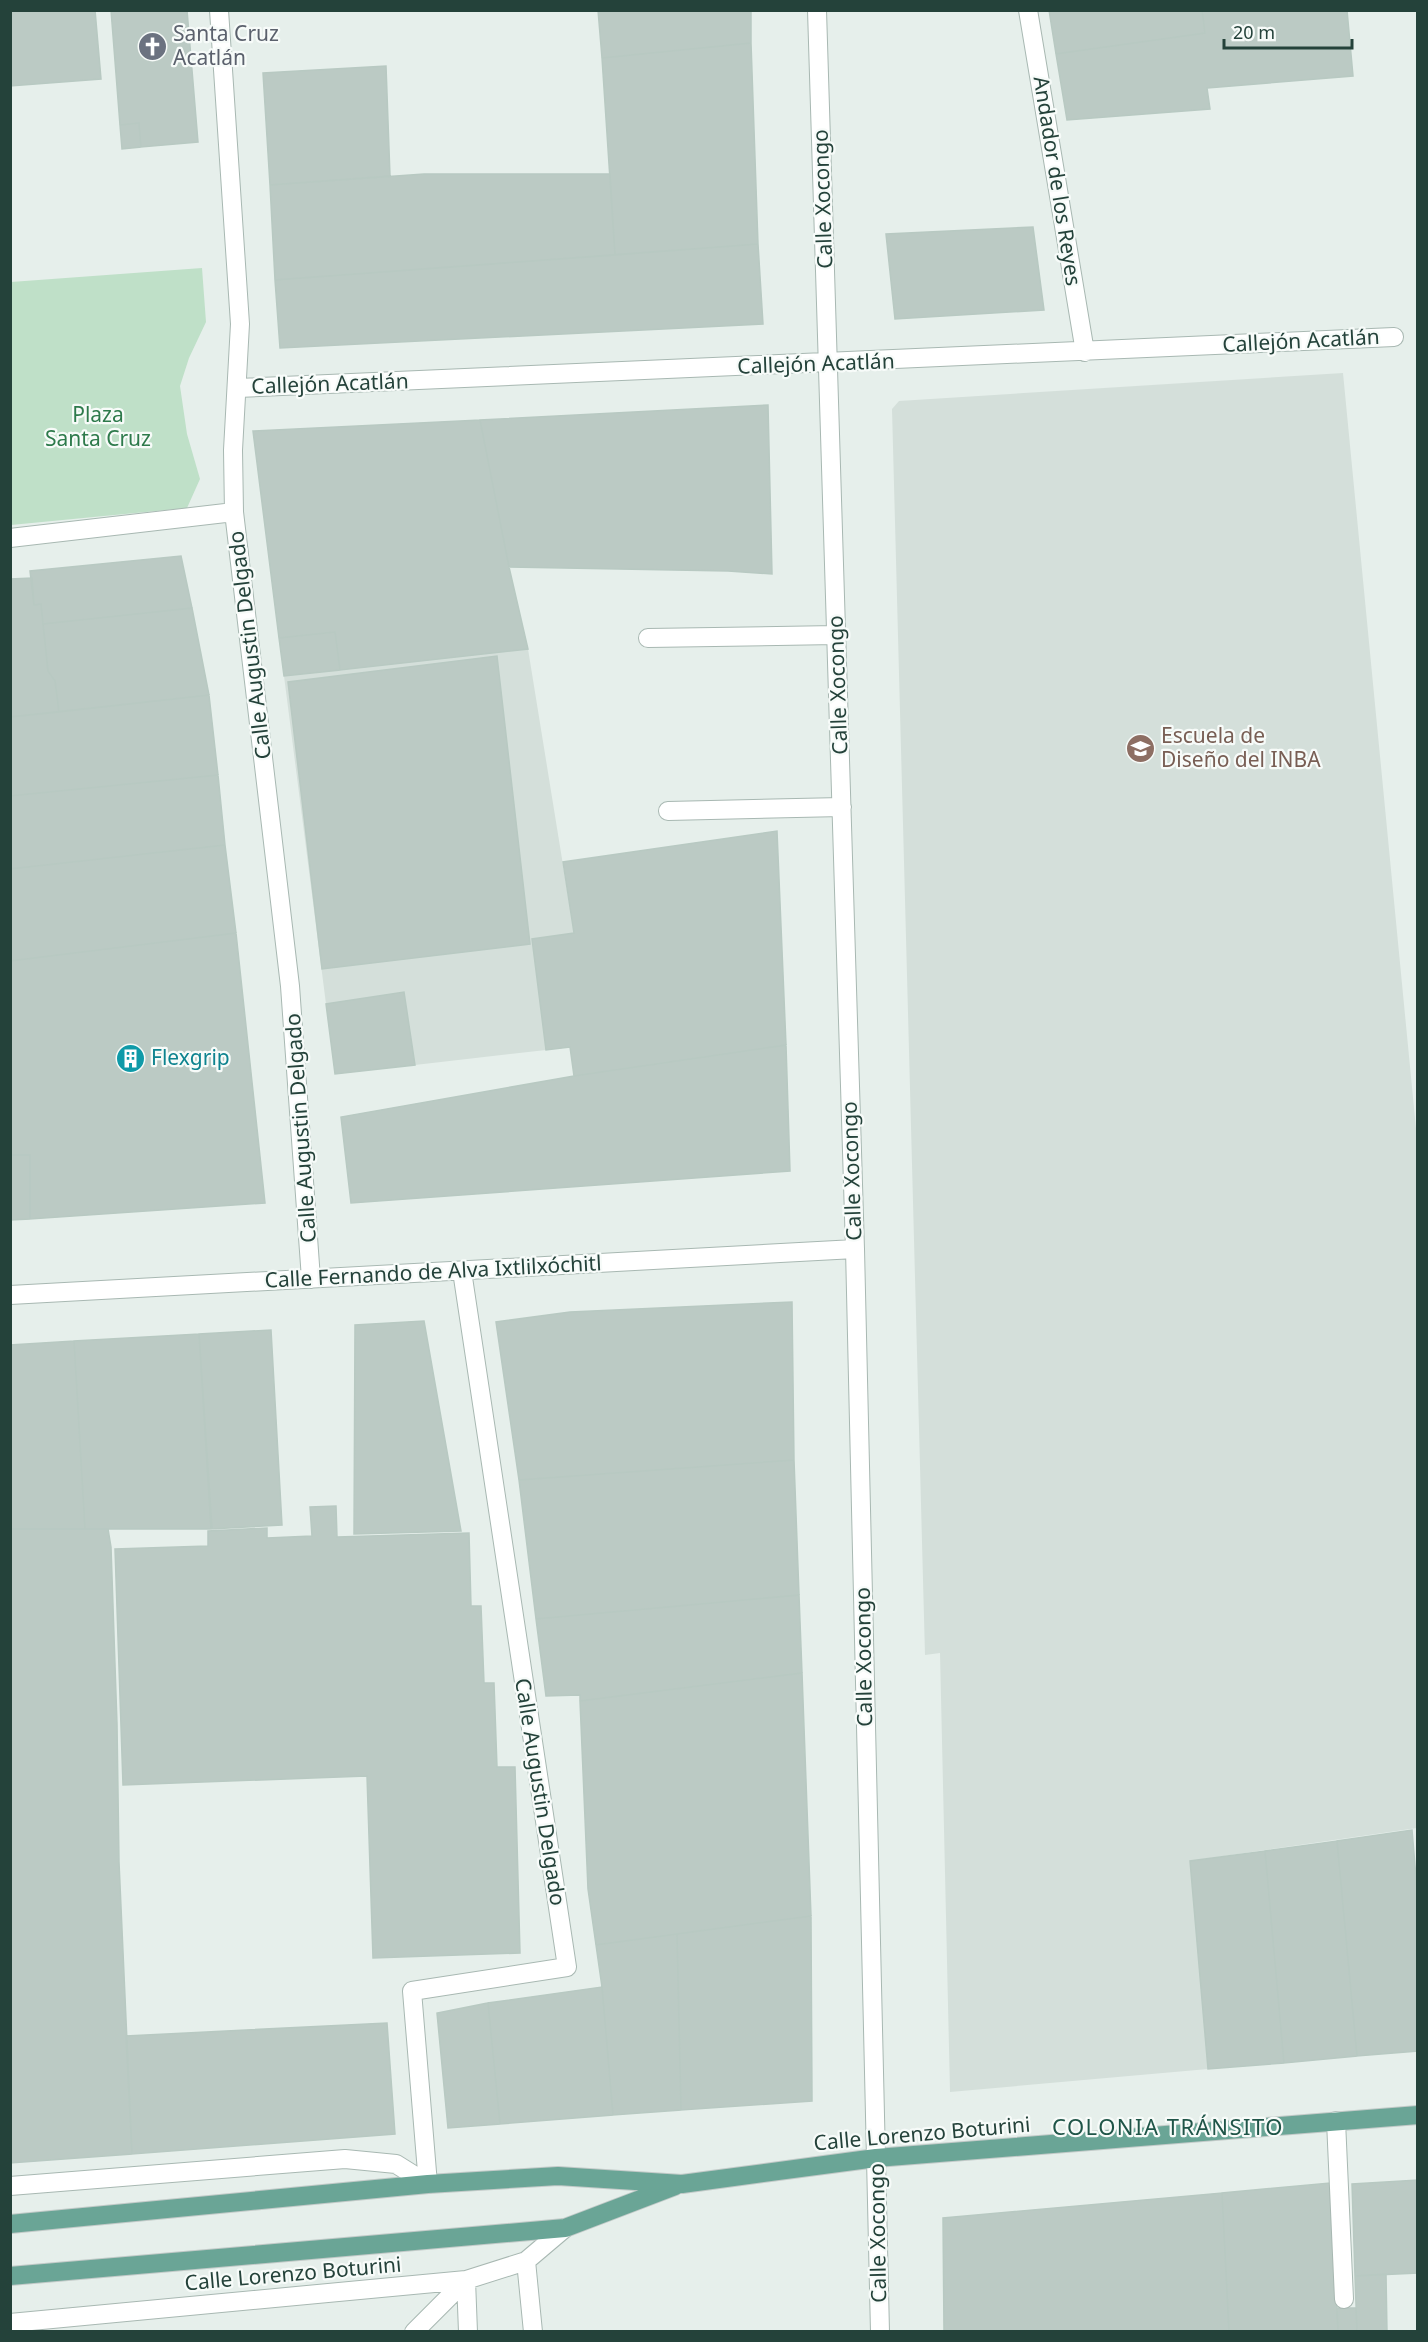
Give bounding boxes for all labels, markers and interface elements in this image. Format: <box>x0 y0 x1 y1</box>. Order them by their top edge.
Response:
scale bar <box>1224 12 1352 50</box>
place label: Santa Cruz Acatlán <box>173 19 279 71</box>
text: 20 m <box>1233 20 1275 44</box>
church icon: Santa Cruz Acatlán <box>136 30 168 62</box>
street label: Andador de los Reyes <box>1028 74 1088 288</box>
street label: Calle Xocongo <box>806 129 838 269</box>
street label: Callejón Acatlán <box>1222 322 1380 358</box>
street label: Callejón Acatlán <box>737 346 895 380</box>
street label: Callejón Acatlán <box>251 366 409 400</box>
park label: Plaza Santa Cruz <box>45 400 151 452</box>
street label: Calle Augustin Delgado <box>221 529 277 761</box>
street label: Calle Xocongo <box>821 615 853 755</box>
place label: Escuela de Diseño del INBA <box>1161 721 1321 773</box>
school or university icon: Escuela de Diseño del INBA <box>1124 732 1156 764</box>
street label: Calle Augustin Delgado <box>278 1012 322 1244</box>
building icon: Flexgrip <box>114 1042 146 1074</box>
place label: Flexgrip <box>151 1043 230 1071</box>
street label: Calle Xocongo <box>835 1101 867 1241</box>
street label: Calle Fernando de Alva Ixtlilxóchitl <box>264 1248 602 1294</box>
street label: Calle Xocongo <box>848 1587 878 1727</box>
street label: Calle Augustin Delgado <box>509 1676 573 1908</box>
street label: Calle Lorenzo Boturini <box>812 2110 1031 2156</box>
district label: COLONIA TRÁNSITO <box>1052 2111 1284 2141</box>
street label: Calle Xocongo <box>862 2163 892 2303</box>
street label: Calle Lorenzo Boturini <box>183 2250 402 2296</box>

